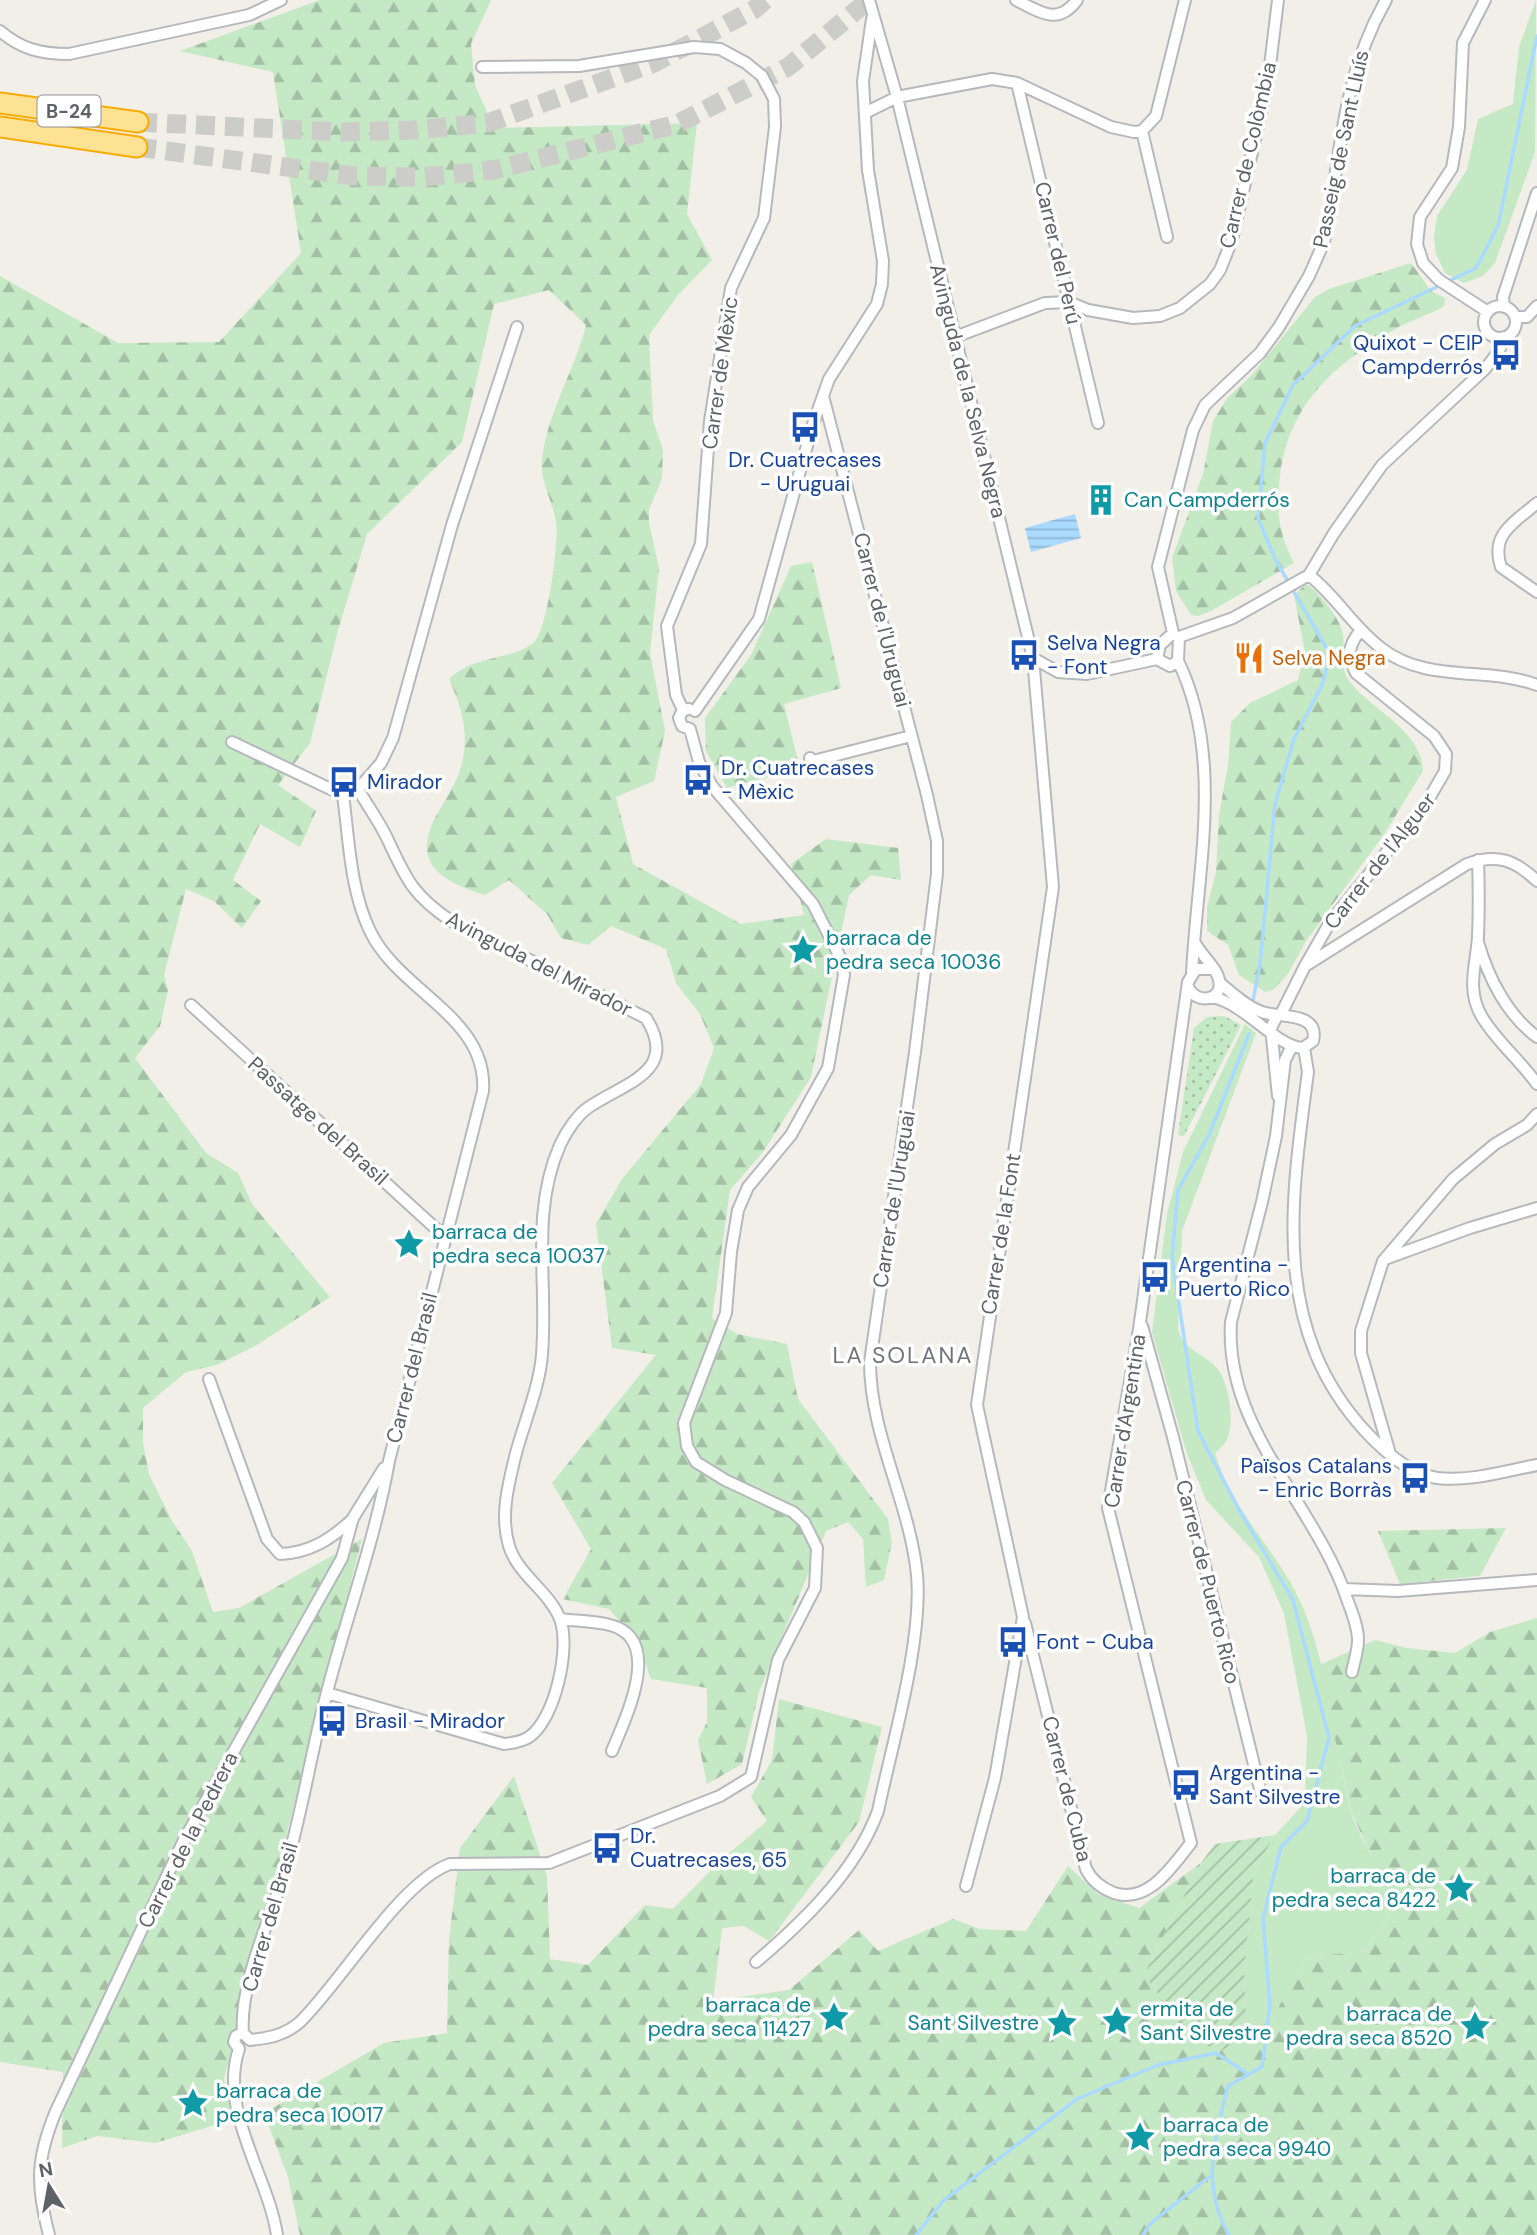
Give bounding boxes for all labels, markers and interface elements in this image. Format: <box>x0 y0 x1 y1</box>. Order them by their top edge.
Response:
street label: Passeig de Sant Lluís <box>1306 47 1376 251</box>
street label: Carrer de Colòmbia <box>1213 59 1283 251</box>
road number: B-24 <box>38 96 100 127</box>
street label: Carrer del Perú <box>1028 179 1088 327</box>
street label: Avinguda de la Selva Negra <box>923 261 1013 521</box>
street label: Carrer de Mèxic <box>695 295 745 451</box>
place label: Quixot - CEIP Campderrós <box>1353 329 1483 381</box>
bus stop icon: Quixot - CEIP Campderrós <box>1489 338 1523 372</box>
bus stop icon: Dr. Cuatrecases - Uruguai <box>788 410 822 444</box>
place label: Dr. Cuatrecases - Uruguai <box>728 446 882 498</box>
building icon: Can Campderrós <box>1084 483 1118 517</box>
place label: Can Campderrós <box>1124 486 1290 514</box>
street label: Carrer de l'Uruguai <box>847 530 917 710</box>
place label: Selva Negra - Font <box>1047 629 1161 681</box>
bus stop icon: Selva Negra - Font <box>1007 638 1041 672</box>
restaurant icon: Selva Negra <box>1232 641 1266 675</box>
place label: Selva Negra <box>1272 644 1386 672</box>
place label: Dr. Cuatrecases - Mèxic <box>721 754 874 806</box>
bus stop icon: Dr. Cuatrecases - Mèxic <box>681 763 715 797</box>
bus stop icon: Mirador <box>327 765 361 799</box>
place label: Mirador <box>367 768 443 796</box>
street label: Carrer de l'Alguer <box>1318 787 1442 935</box>
street label: Avinguda del Mirador <box>441 905 637 1023</box>
place label: barraca de pedra seca 10036 <box>826 924 1001 976</box>
place icon: barraca de pedra seca 10036 <box>786 933 820 967</box>
street label: Passatge del Brasil <box>242 1050 394 1192</box>
street label: Carrer de l'Uruguai <box>866 1108 922 1290</box>
street label: Carrer de la Font <box>974 1151 1028 1317</box>
place label: barraca de pedra seca 10037 <box>432 1218 605 1270</box>
place icon: barraca de pedra seca 10037 <box>392 1227 426 1261</box>
place label: Argentina - Puerto Rico <box>1178 1251 1290 1303</box>
bus stop icon: Argentina - Puerto Rico <box>1138 1260 1172 1294</box>
street label: Carrer del Brasil <box>380 1290 444 1446</box>
street label: Carrer d'Argentina <box>1097 1332 1153 1510</box>
district label: LA SOLANA <box>832 1340 974 1370</box>
place label: Països Catalans - Enric Borràs <box>1241 1452 1392 1504</box>
bus stop icon: Països Catalans - Enric Borràs <box>1398 1461 1432 1495</box>
street label: Carrer de Puerto Rico <box>1169 1477 1247 1687</box>
bus stop icon: Font - Cuba <box>996 1625 1030 1659</box>
place label: Font - Cuba <box>1036 1628 1154 1656</box>
bus stop icon: Brasil - Mirador <box>315 1704 349 1738</box>
place label: Brasil - Mirador <box>355 1707 505 1735</box>
street label: Carrer de Cuba <box>1035 1713 1099 1865</box>
street label: Carrer de la Pedrera <box>131 1747 245 1933</box>
place label: Argentina - Sant Silvestre <box>1209 1759 1341 1811</box>
bus stop icon: Argentina - Sant Silvestre <box>1169 1768 1203 1802</box>
place label: Dr. Cuatrecases, 65 <box>630 1822 787 1874</box>
bus stop icon: Dr. Cuatrecases, 65 <box>590 1831 624 1865</box>
street label: Carrer del Brasil <box>235 1839 305 1995</box>
place label: barraca de pedra seca 8422 <box>1272 1862 1436 1914</box>
place icon: barraca de pedra seca 8422 <box>1442 1871 1476 1905</box>
place label: barraca de pedra seca 11427 <box>648 1991 811 2043</box>
place label: ermita de Sant Silvestre <box>1140 1995 1272 2047</box>
place icon: barraca de pedra seca 11427 <box>817 2000 851 2034</box>
place label: barraca de pedra seca 8520 <box>1286 2000 1452 2052</box>
place icon: ermita de Sant Silvestre <box>1100 2004 1134 2038</box>
place icon: Sant Silvestre <box>1045 2006 1079 2040</box>
place label: Sant Silvestre <box>908 2009 1039 2037</box>
place icon: barraca de pedra seca 8520 <box>1458 2009 1492 2043</box>
place label: barraca de pedra seca 10017 <box>216 2077 384 2129</box>
place icon: barraca de pedra seca 10017 <box>176 2086 210 2120</box>
place label: barraca de pedra seca 9940 <box>1163 2111 1331 2163</box>
place icon: barraca de pedra seca 9940 <box>1123 2120 1157 2154</box>
north arrow <box>14 2151 84 2221</box>
text: N <box>37 2156 55 2183</box>

